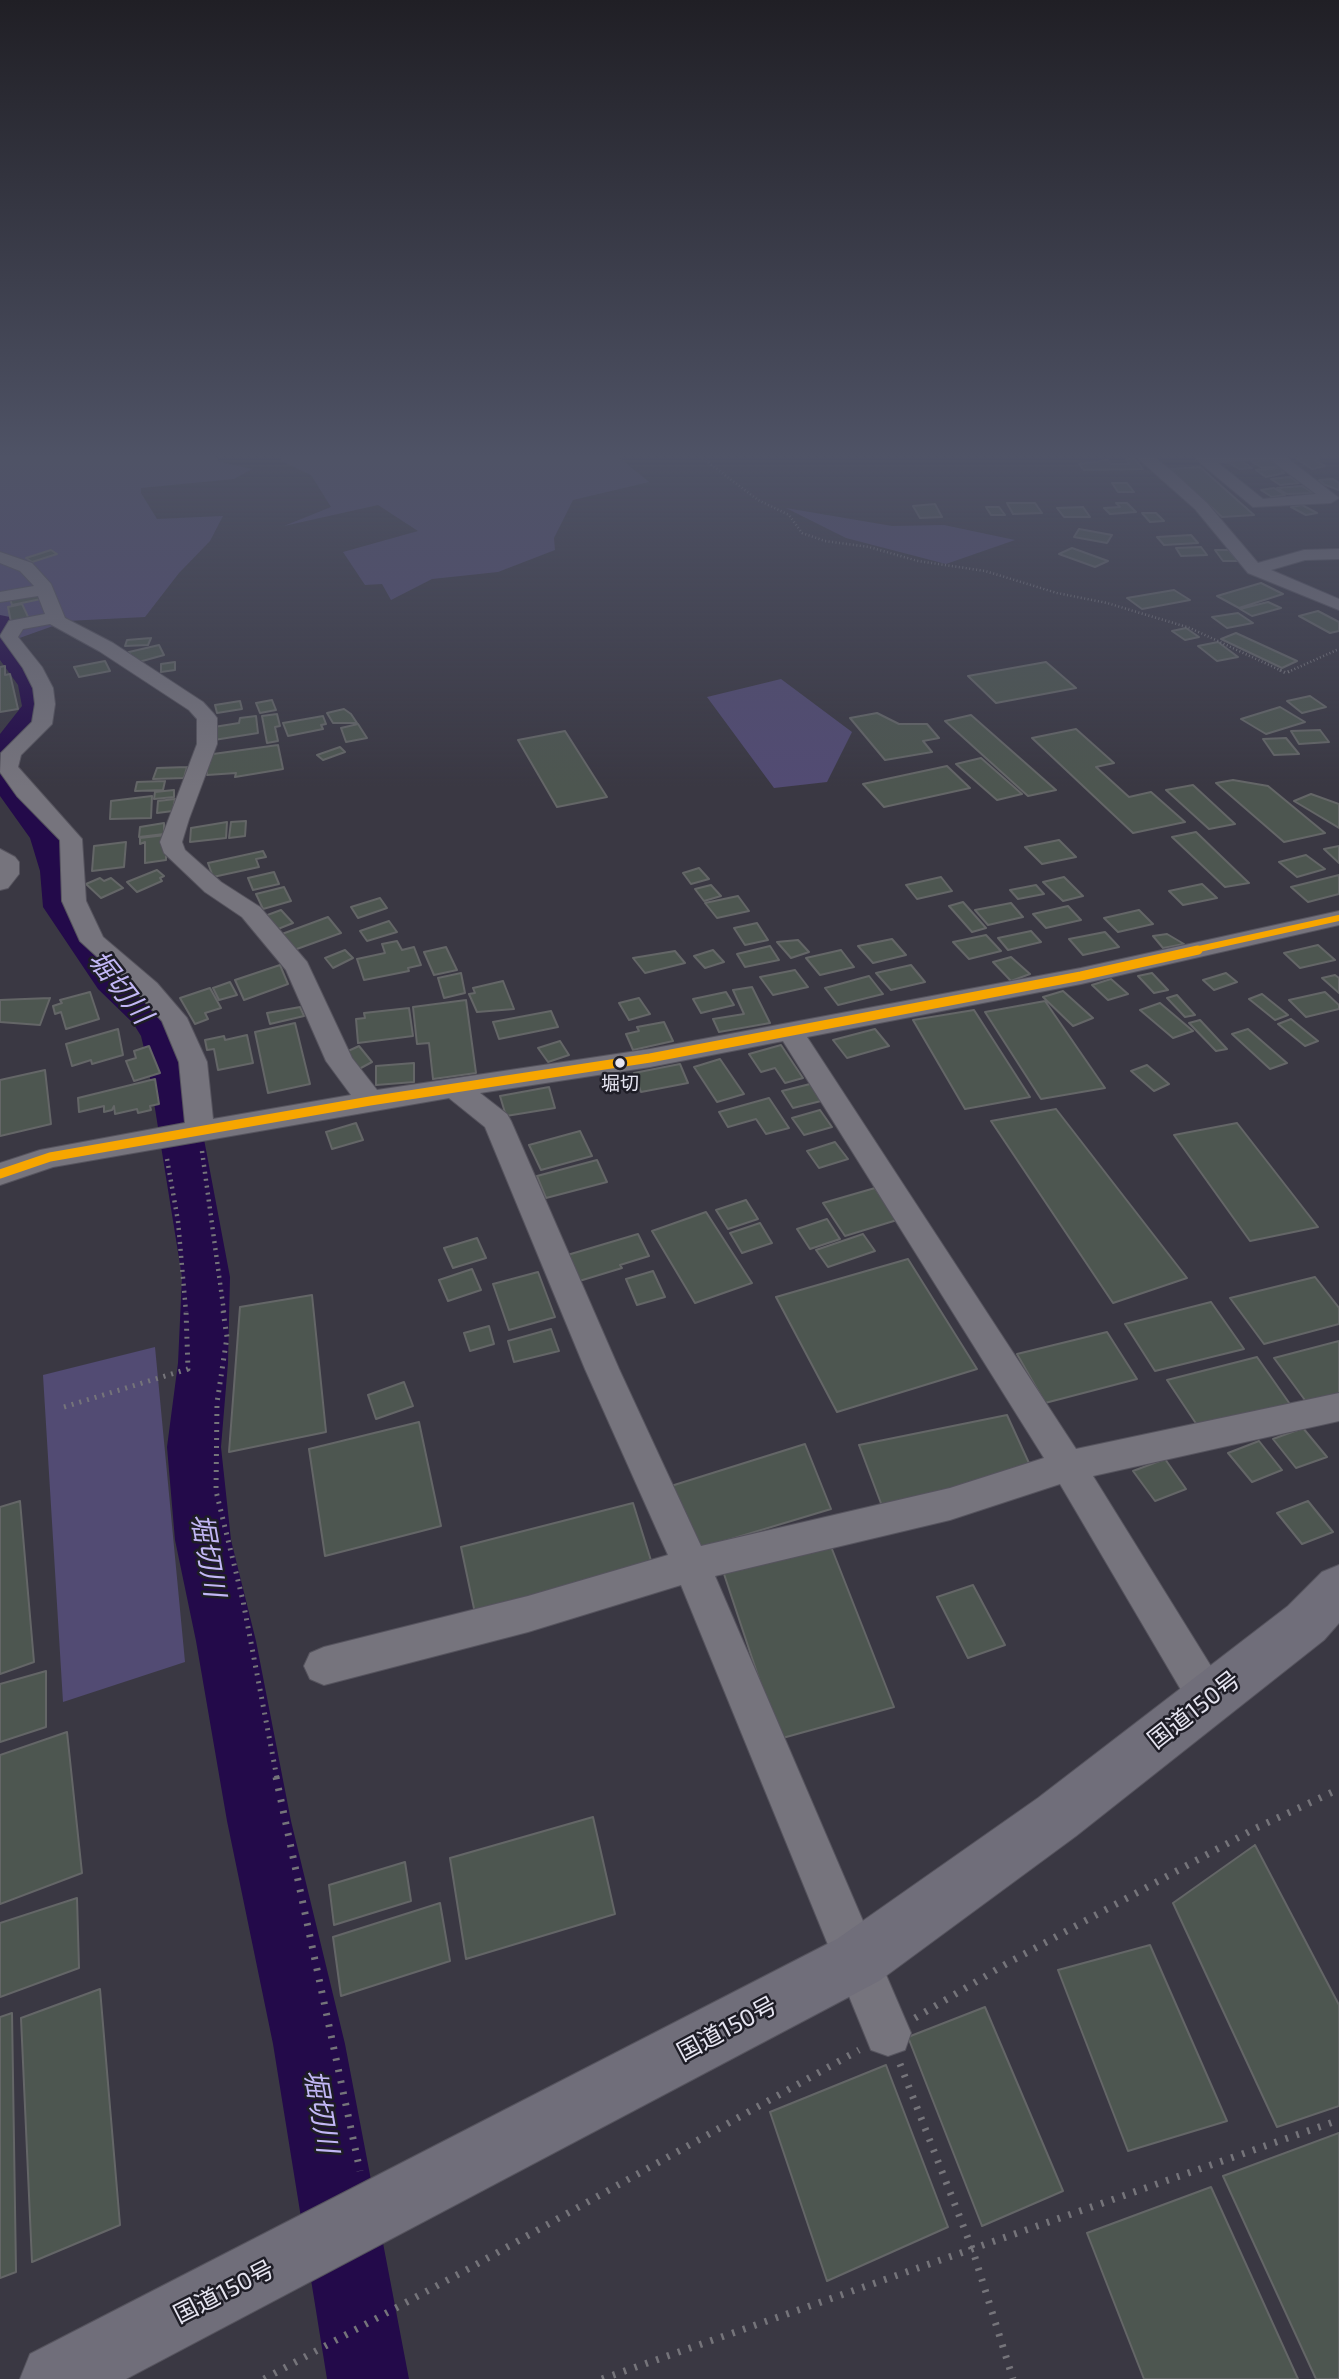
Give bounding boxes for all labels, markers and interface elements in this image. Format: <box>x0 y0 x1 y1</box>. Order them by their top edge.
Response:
water label: 堀切川 <box>81 944 159 1030</box>
marker: 堀切 <box>613 1056 627 1070</box>
place label: 堀切 <box>601 1073 639 1095</box>
water label: 堀切川 <box>184 1511 232 1599</box>
street label: 国道150号 <box>1142 1665 1246 1755</box>
street label: 国道150号 <box>672 1991 782 2067</box>
water label: 堀切川 <box>297 2067 345 2155</box>
street label: 国道150号 <box>169 2254 279 2330</box>

